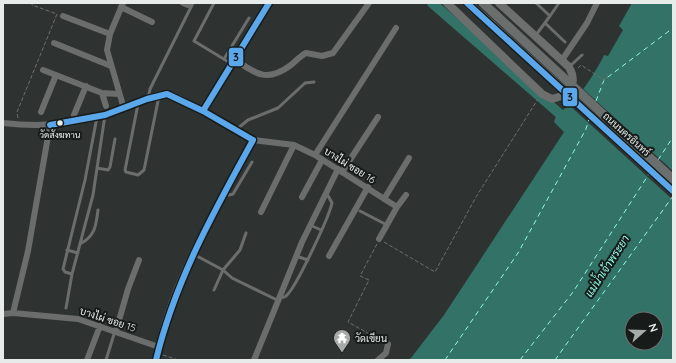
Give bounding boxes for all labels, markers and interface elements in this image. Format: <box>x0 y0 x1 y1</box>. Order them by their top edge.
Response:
line badge: 3 <box>228 47 244 67</box>
text: 3 <box>233 50 239 64</box>
line badge: 3 <box>562 87 578 107</box>
text: 3 <box>567 90 573 104</box>
street label: ถนนนครอินทร์ <box>600 109 654 159</box>
marker: วัดสังฆทาน <box>55 118 65 128</box>
place label: วัดสังฆทาน <box>40 129 81 140</box>
street label: บางไผ่ ซอย 16 <box>322 144 378 187</box>
water label: แม่น้ำเจ้าพระยา <box>578 230 632 300</box>
street label: บางไผ่ ซอย 15 <box>78 304 138 335</box>
north arrow <box>624 311 664 351</box>
text: N <box>645 321 661 334</box>
temple icon: วัดเขียน <box>332 328 352 353</box>
place label: วัดเขียน <box>355 332 387 345</box>

